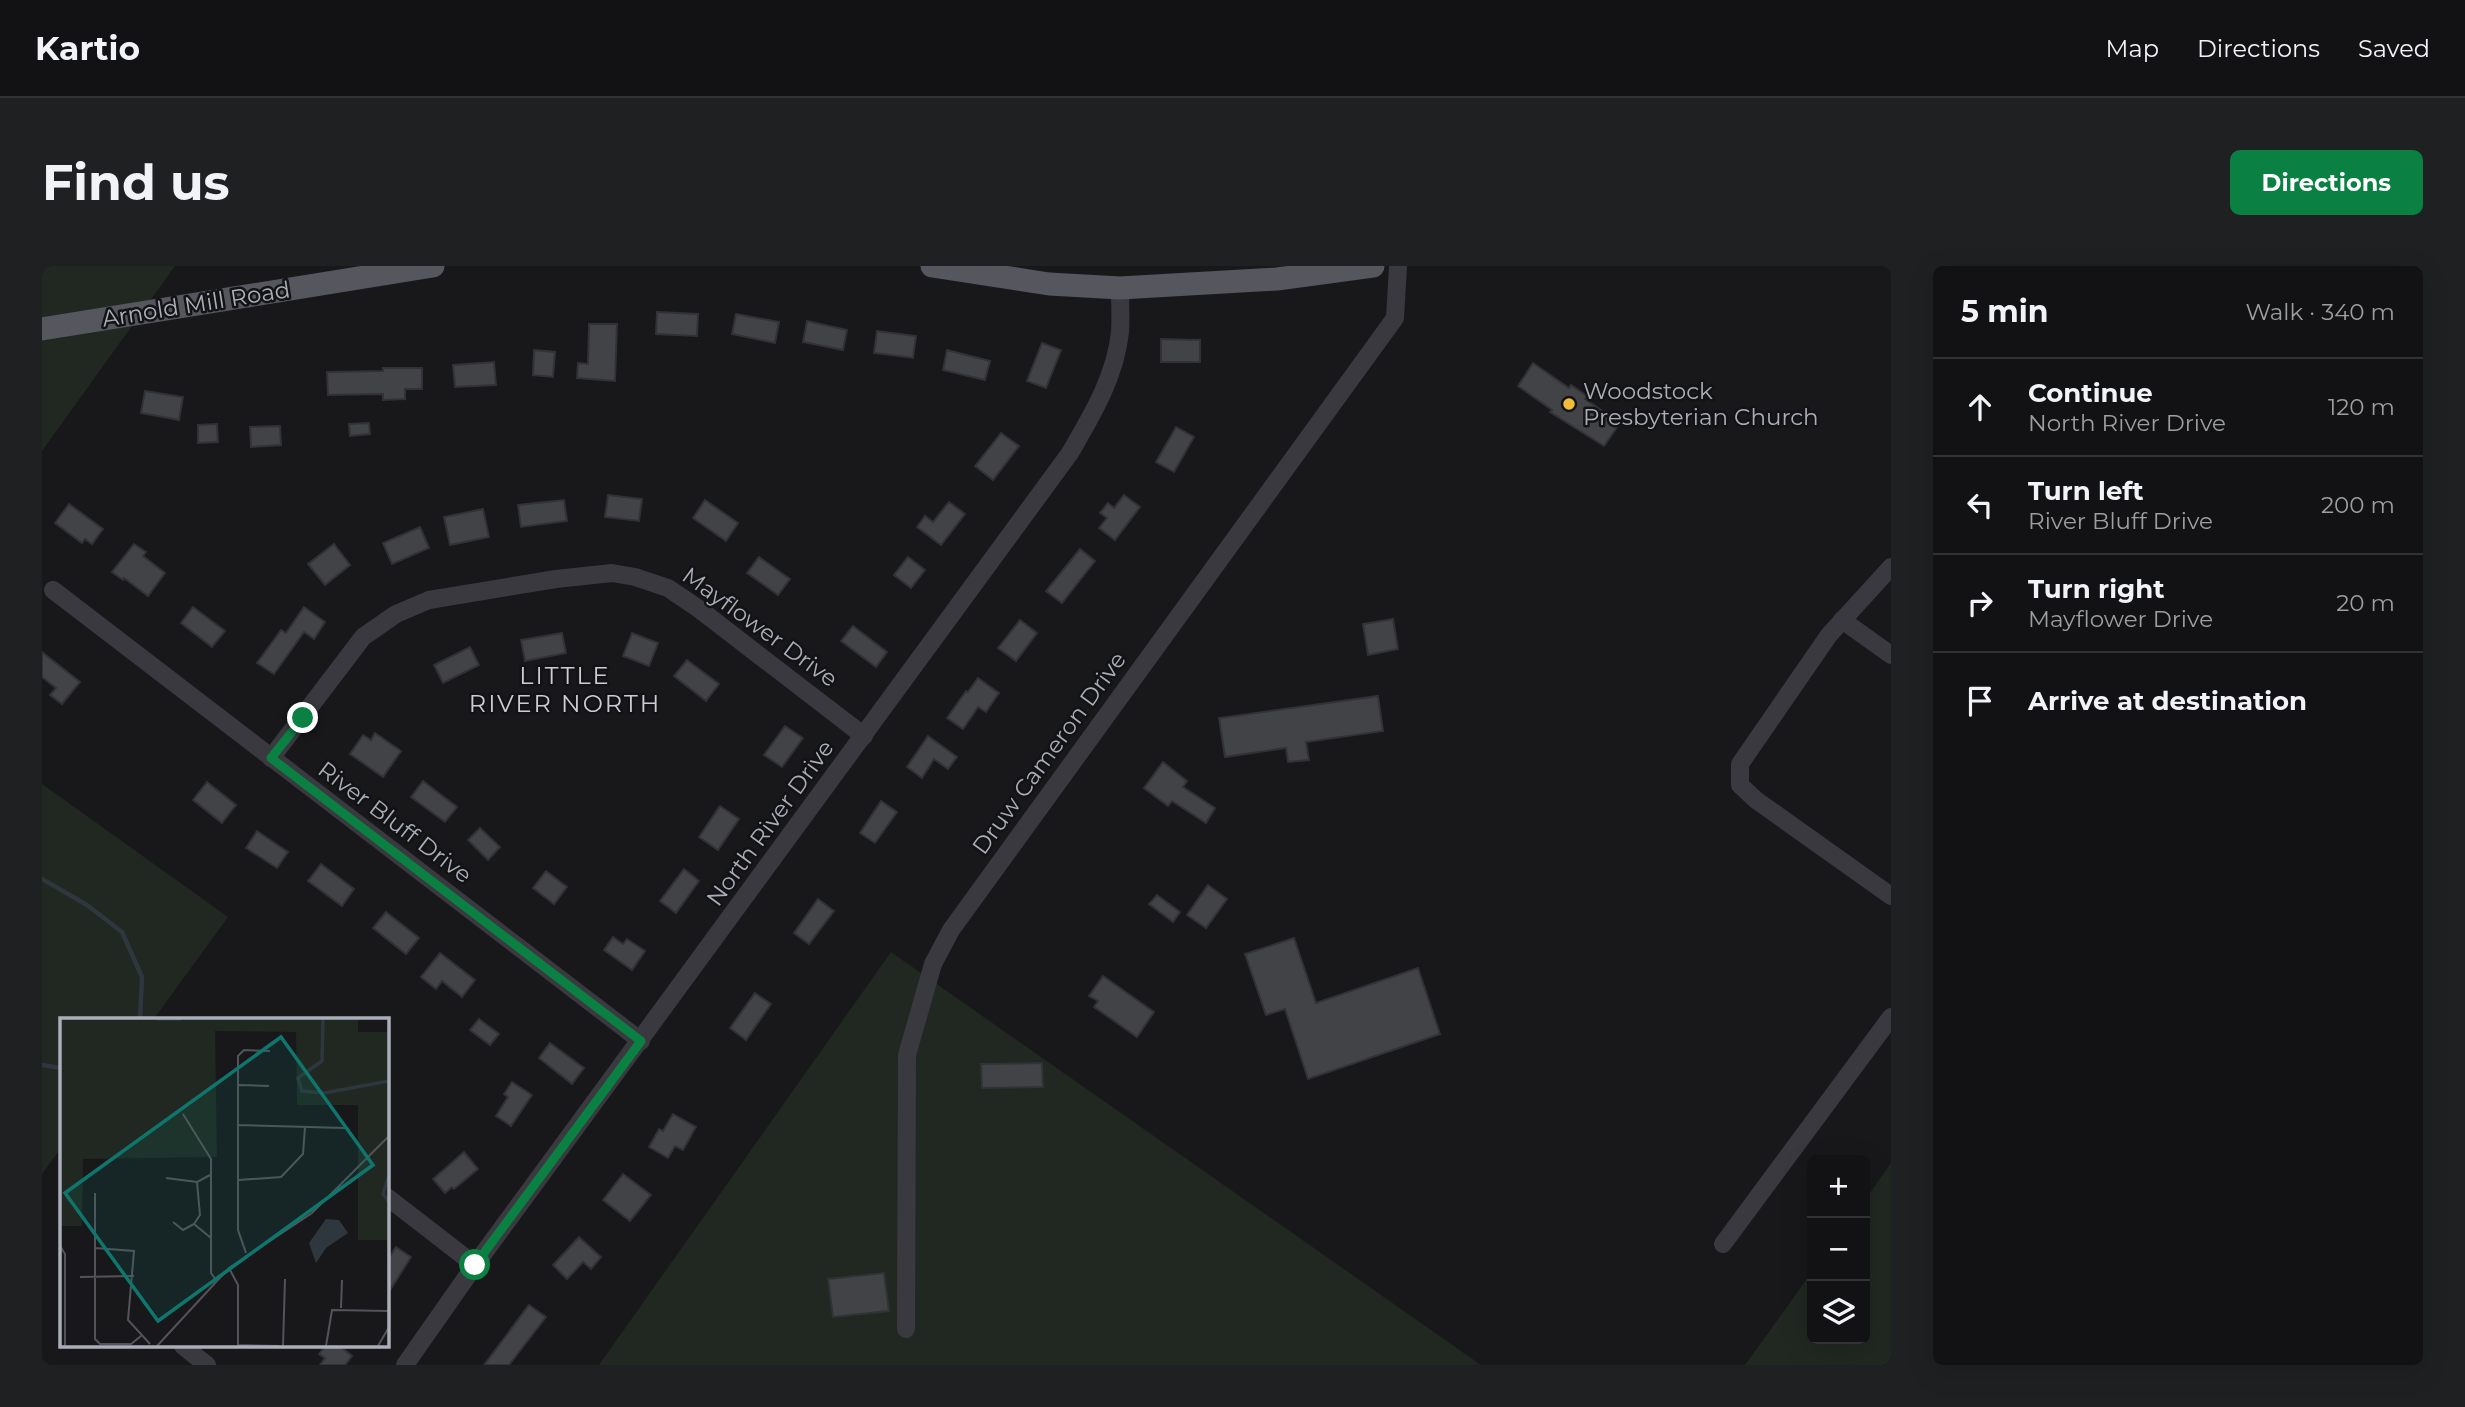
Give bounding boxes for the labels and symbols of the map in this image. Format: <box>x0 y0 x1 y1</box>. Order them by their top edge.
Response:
street label: Arnold Mill Road <box>100 275 292 333</box>
place label: Woodstock Presbyterian Church <box>1583 377 1819 431</box>
marker: Woodstock Presbyterian Church <box>1561 396 1577 412</box>
street label: Mayflower Drive <box>677 561 843 693</box>
street label: Druw Cameron Drive <box>966 646 1132 860</box>
district label: LITTLE RIVER NORTH <box>469 661 661 718</box>
route end <box>287 702 318 733</box>
street label: North River Drive <box>701 735 839 911</box>
street label: River Bluff Drive <box>313 755 477 889</box>
inset map <box>60 1018 388 1348</box>
route start <box>459 1249 490 1280</box>

